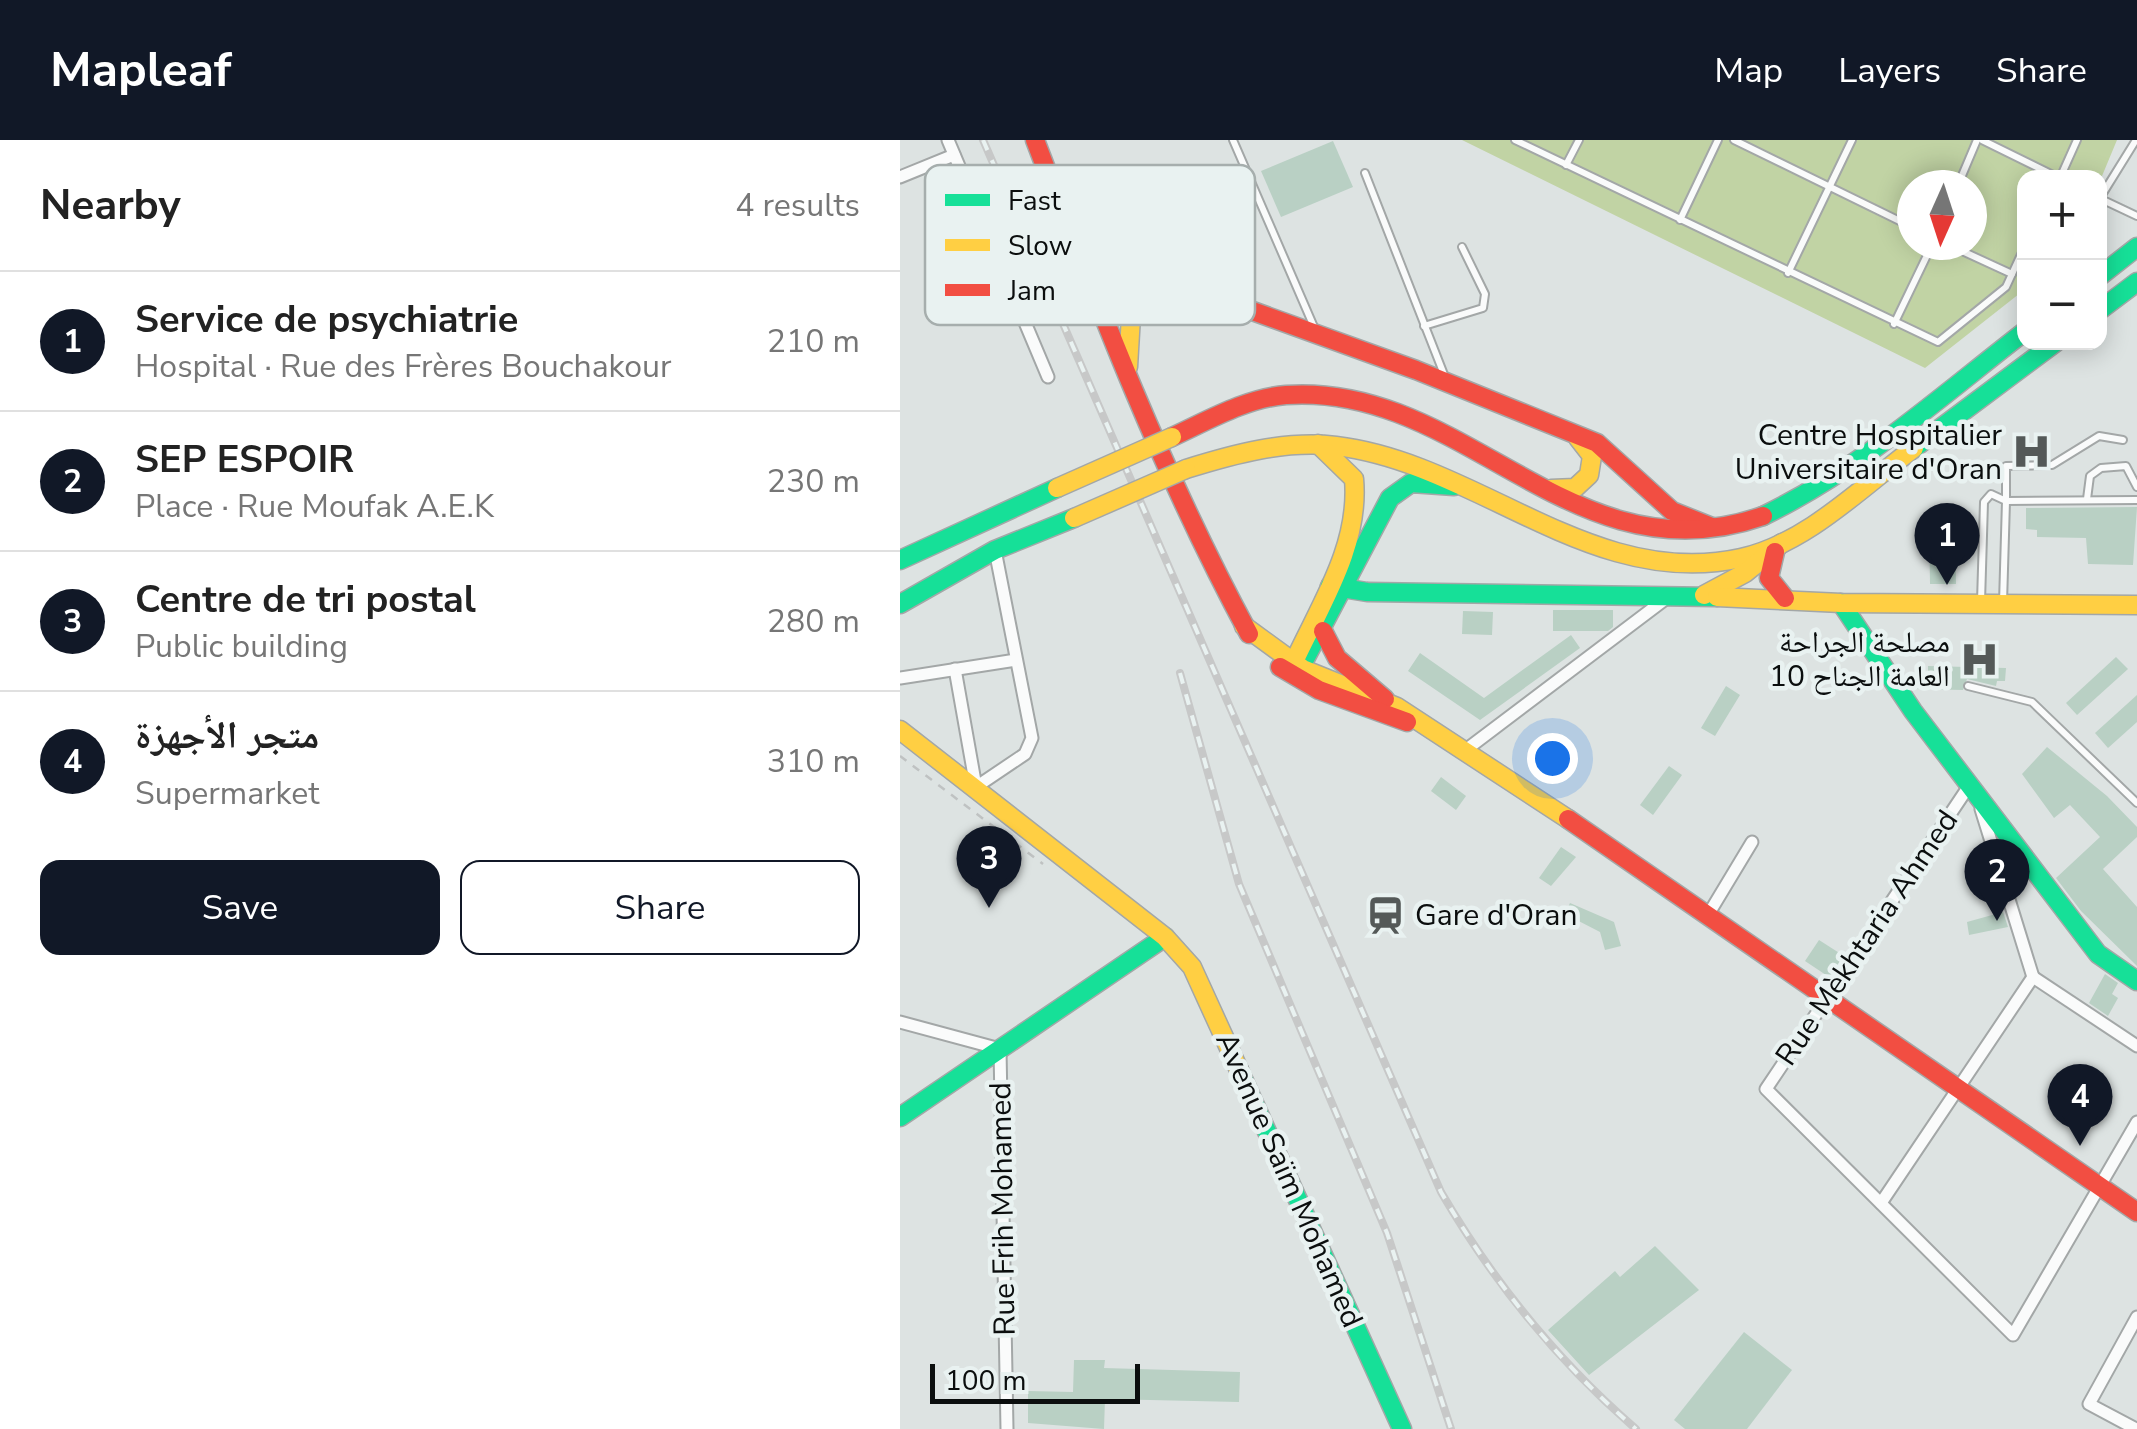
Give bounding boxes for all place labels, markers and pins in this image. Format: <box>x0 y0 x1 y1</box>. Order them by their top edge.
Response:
place label: Centre Hospitalier Universitaire d'Oran <box>1735 415 2002 490</box>
hospital icon: Centre Hospitalier Universitaire d'Oran <box>2011 431 2053 473</box>
pin: 1 <box>1914 502 1980 585</box>
place label: مصلحة الجراحة العامة الجناح 10 <box>1769 622 1950 697</box>
hospital icon: مصلحة الجراحة العامة الجناح 10 <box>1959 638 2001 680</box>
pin: 3 <box>956 826 1022 908</box>
pin: 2 <box>1964 838 2030 921</box>
station icon: Gare d'Oran <box>1364 894 1406 936</box>
place label: Gare d'Oran <box>1415 895 1578 936</box>
pin: 4 <box>2048 1064 2112 1146</box>

